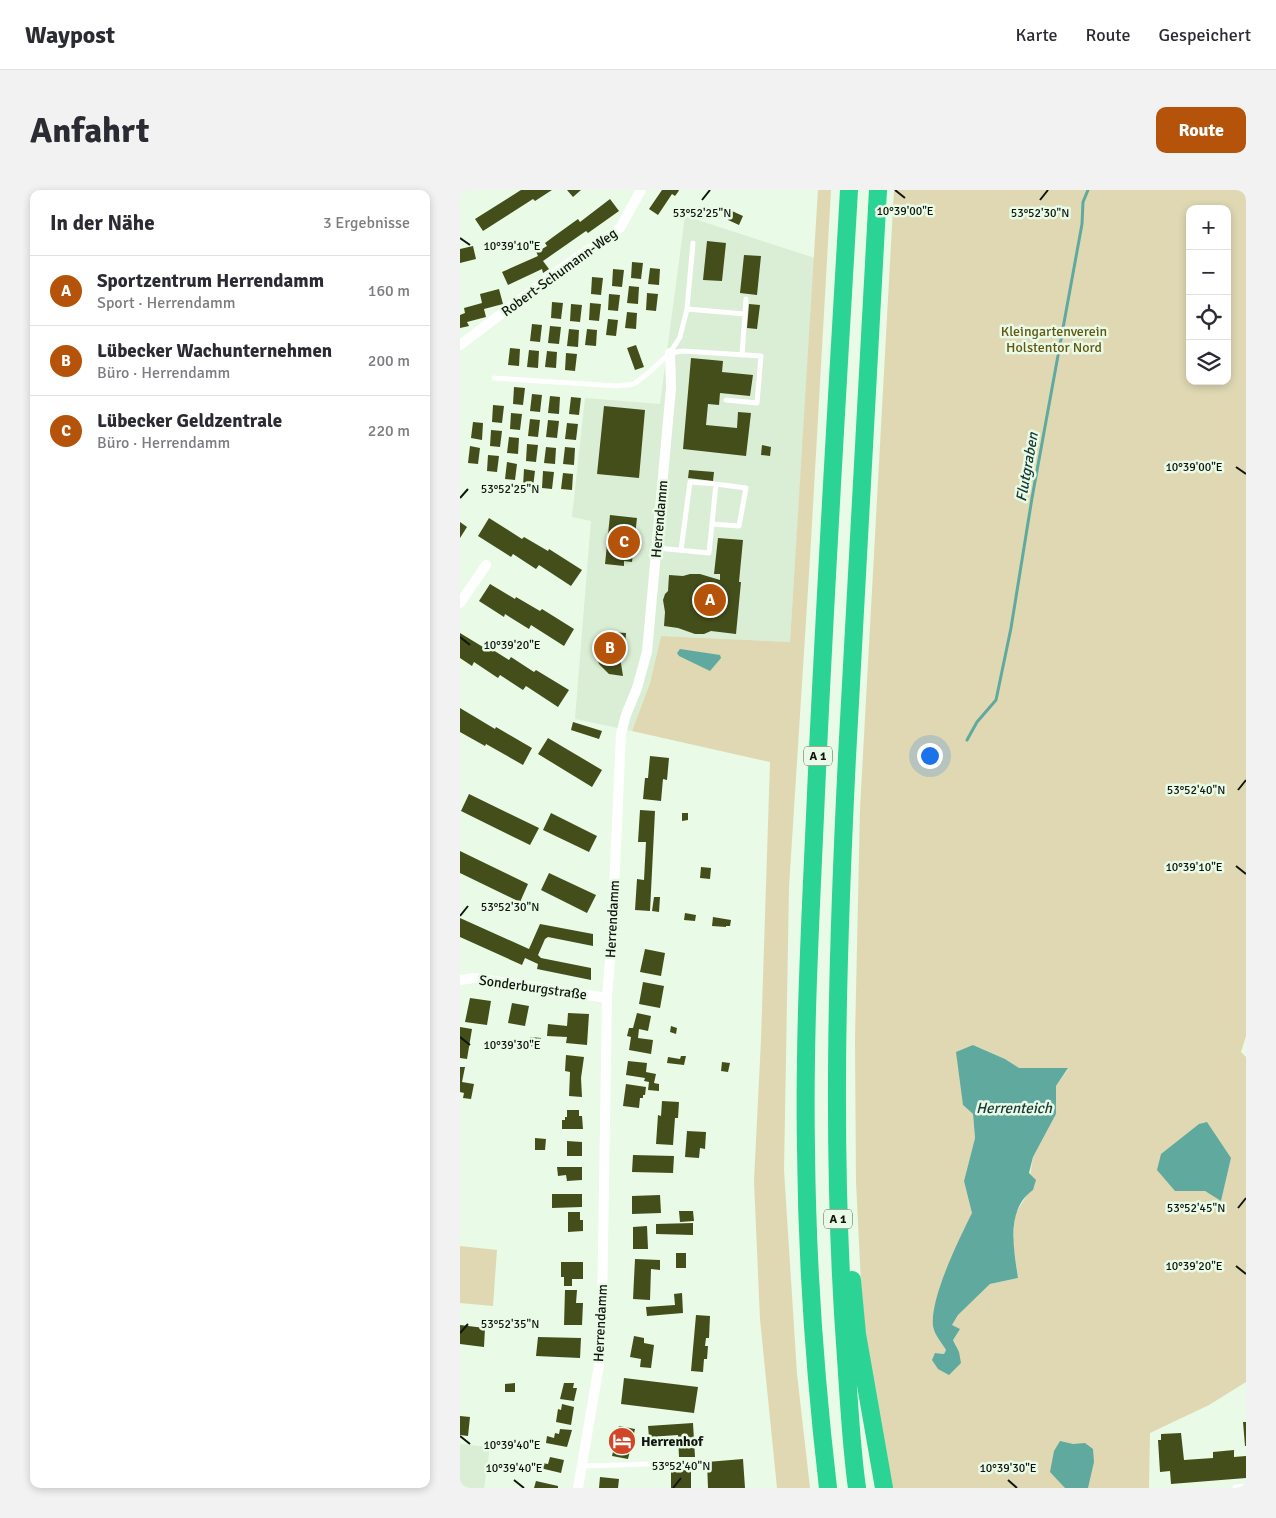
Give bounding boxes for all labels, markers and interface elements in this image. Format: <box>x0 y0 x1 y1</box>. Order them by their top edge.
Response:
text: Waypost <box>25 20 115 50</box>
text: Karte <box>1016 24 1058 46</box>
text: Route <box>1086 24 1131 46</box>
text: Gespeichert <box>1159 24 1251 46</box>
button: Route <box>1156 107 1246 153</box>
text: Anfahrt <box>30 109 149 152</box>
text: 10°39'00"E <box>876 204 934 219</box>
map controls <box>1186 205 1231 385</box>
button: + <box>1186 205 1231 250</box>
text: 53°52'25"N <box>673 206 731 221</box>
text: 53°52'30"N <box>1011 206 1069 221</box>
text: In der Nähe <box>50 210 155 236</box>
text: 3 Ergebnisse <box>323 213 410 233</box>
street label: Robert-Schumann-Weg <box>498 225 621 320</box>
text: 10°39'10"E <box>483 239 541 254</box>
button: − <box>1186 250 1231 295</box>
text: Sportzentrum Herrendamm <box>97 269 324 293</box>
text: A <box>61 281 71 301</box>
text: 160 m <box>368 281 410 301</box>
text: Sport · Herrendamm <box>97 293 236 313</box>
button: locate <box>1186 295 1231 340</box>
park label: Kleingartenverein Holstentor Nord <box>1001 323 1107 356</box>
text: Lübecker Wachunternehmen <box>97 339 332 363</box>
button: layers <box>1186 340 1231 385</box>
text: B <box>61 351 71 371</box>
text: 200 m <box>368 351 410 371</box>
text: Büro · Herrendamm <box>97 363 230 383</box>
text: Lübecker Geldzentrale <box>97 409 282 433</box>
text: C <box>61 421 71 441</box>
text: 220 m <box>368 421 410 441</box>
water label: Flutgraben <box>1012 430 1042 503</box>
text: Büro · Herrendamm <box>97 433 230 453</box>
text: 10°39'00"E <box>1165 460 1223 475</box>
street label: Herrendamm <box>648 479 671 559</box>
text: 53°52'25"N <box>481 482 539 497</box>
pin: C <box>608 523 640 561</box>
pin: A <box>694 581 726 619</box>
pin: B <box>594 629 626 667</box>
text: 10°39'20"E <box>483 638 541 653</box>
your location <box>917 743 943 769</box>
road number: A 1 <box>804 746 832 766</box>
text: 53°52'40"N <box>1167 783 1225 798</box>
text: 10°39'10"E <box>1165 860 1223 875</box>
street label: Herrendamm <box>602 880 623 958</box>
text: 53°52'30"N <box>481 900 539 915</box>
street label: Sonderburgstraße <box>478 972 588 1003</box>
text: 10°39'30"E <box>483 1038 541 1053</box>
water label: Herrenteich <box>976 1099 1053 1117</box>
text: 53°52'45"N <box>1167 1201 1225 1216</box>
road number: A 1 <box>824 1210 852 1228</box>
text: 10°39'20"E <box>1165 1259 1223 1274</box>
street label: Herrendamm <box>590 1284 611 1362</box>
text: 53°52'35"N <box>481 1317 539 1332</box>
hotel icon: Herrenhof <box>607 1426 637 1456</box>
place label: Herrenhof <box>641 1433 704 1450</box>
text: 10°39'40"E <box>483 1438 541 1453</box>
text: 53°52'40"N <box>652 1459 710 1474</box>
text: 10°39'40"E <box>485 1461 543 1476</box>
text: 10°39'30"E <box>979 1461 1037 1476</box>

